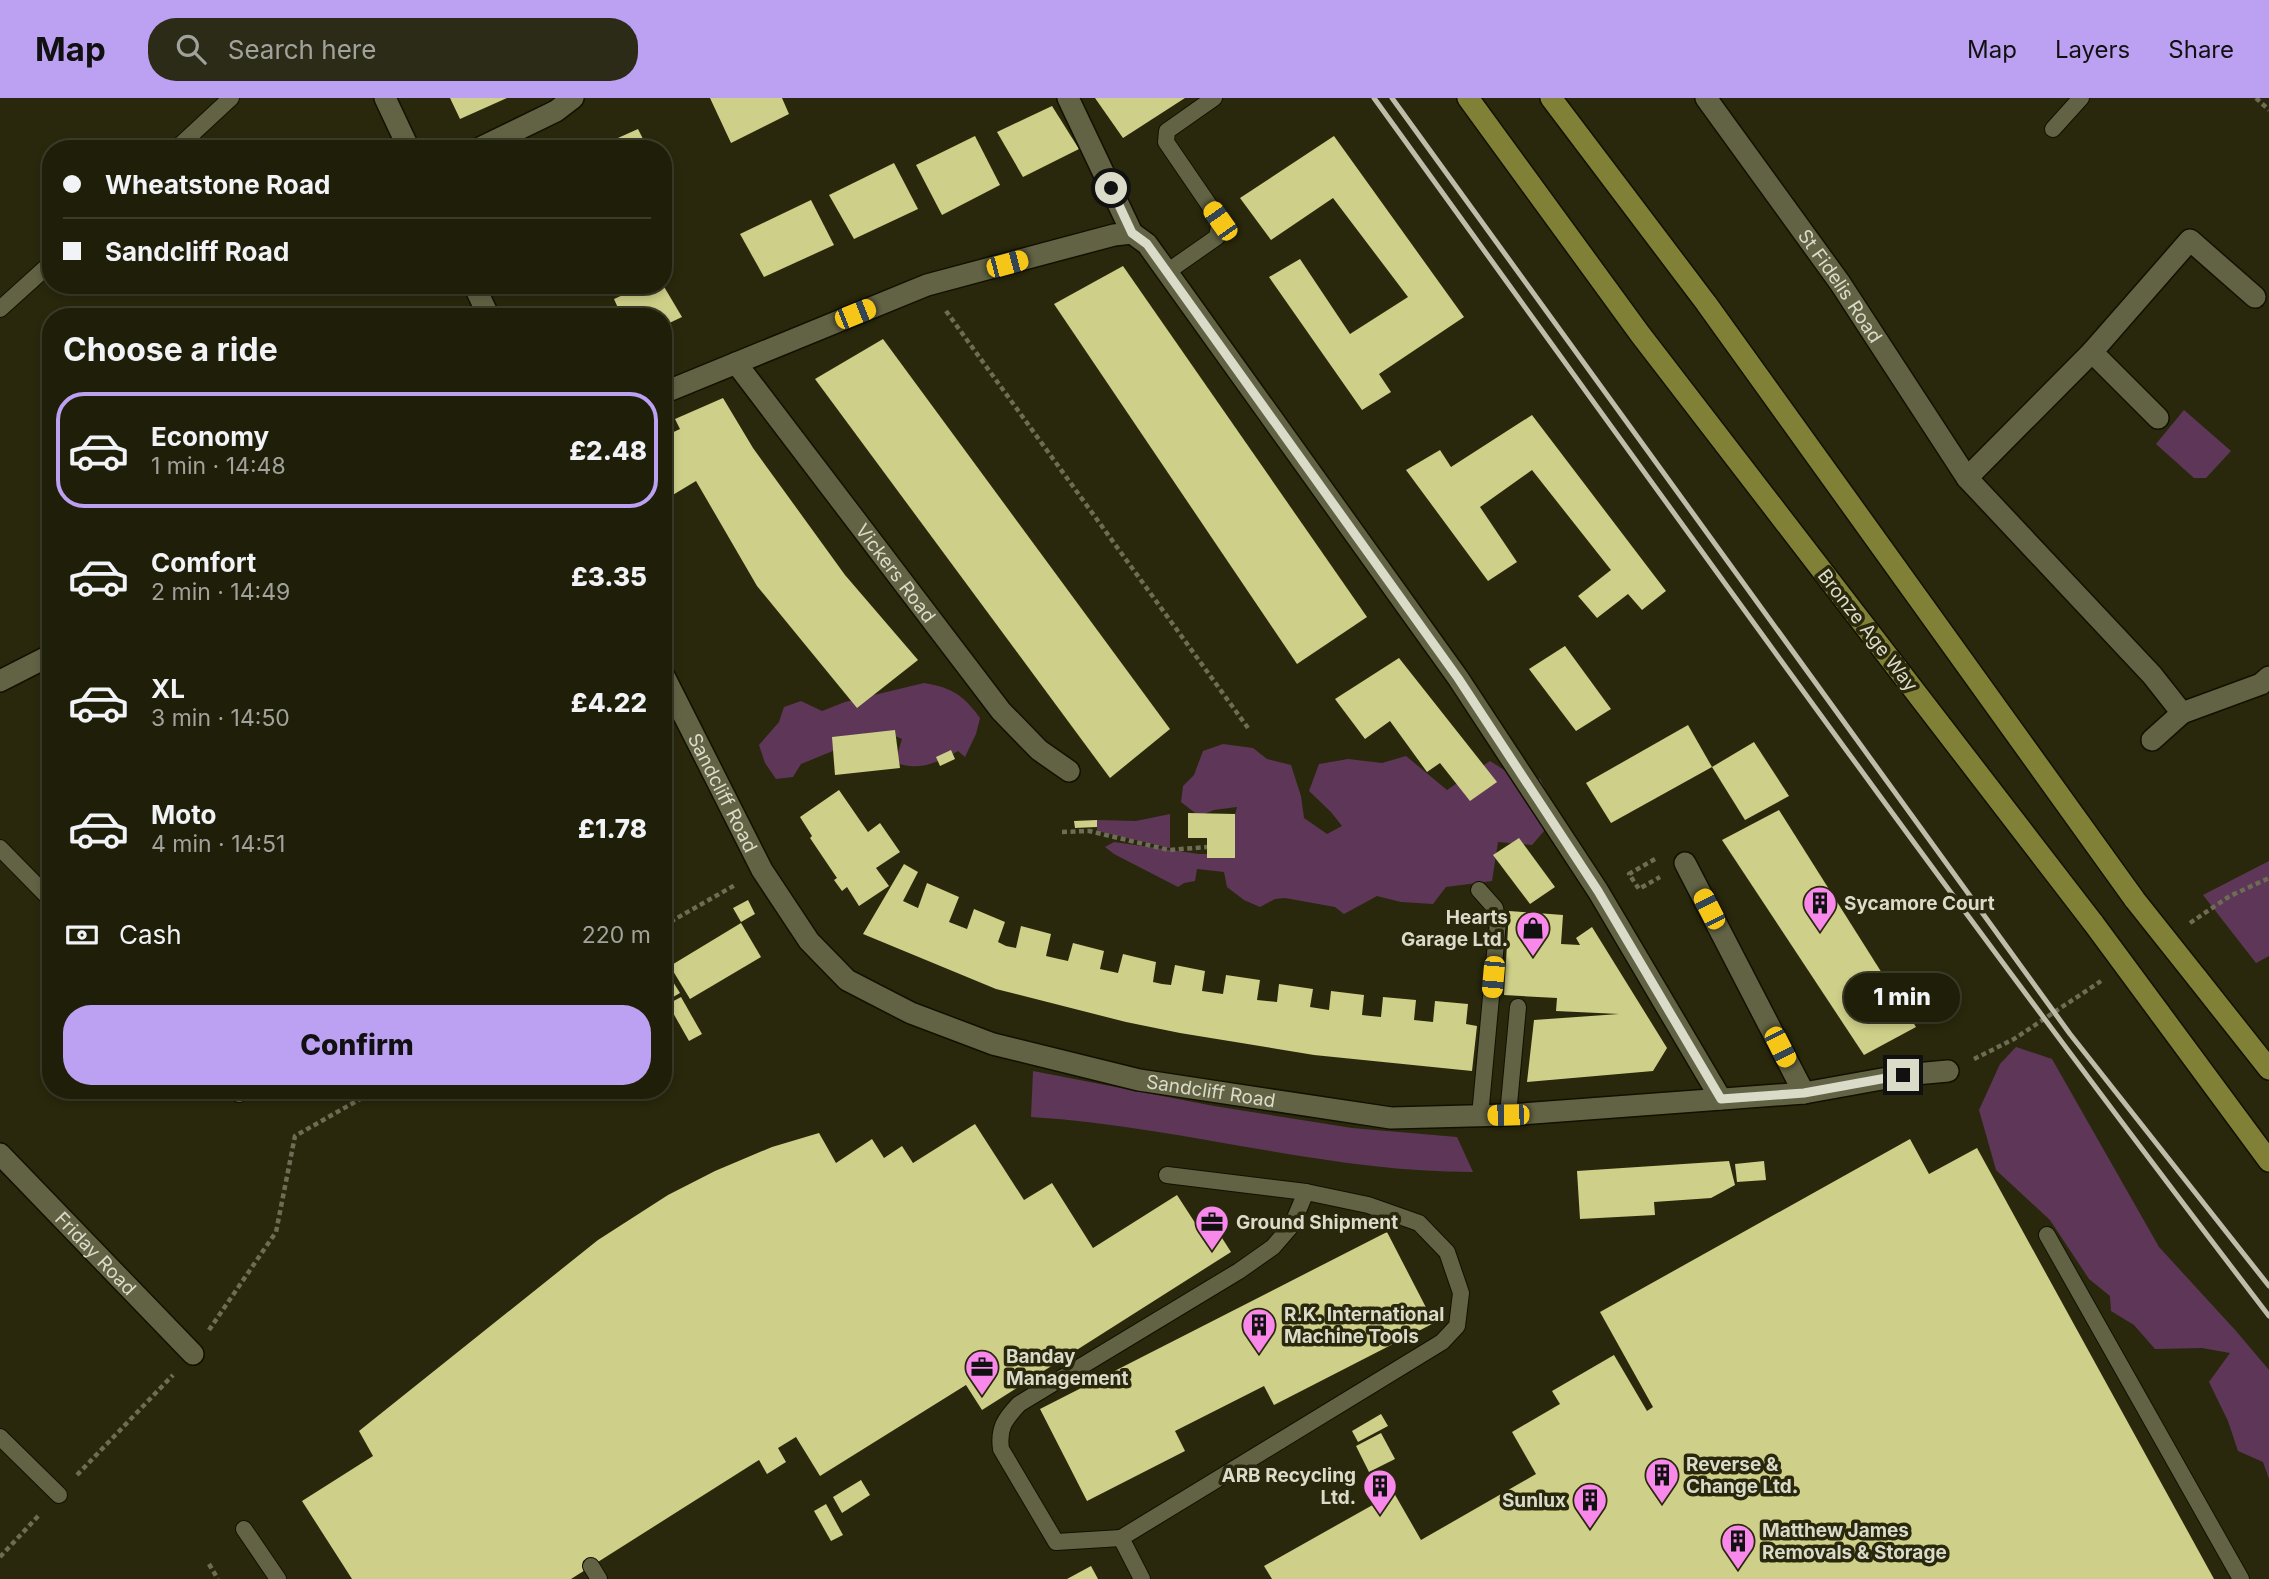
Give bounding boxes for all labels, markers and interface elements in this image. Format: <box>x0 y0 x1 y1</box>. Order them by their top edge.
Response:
search box <box>148 18 638 81</box>
text: Map <box>35 29 106 69</box>
icon: search <box>172 30 210 68</box>
text: Search here <box>228 34 376 65</box>
text: Map <box>1967 35 2017 64</box>
text: Layers <box>2055 35 2130 64</box>
text: Share <box>2168 35 2234 64</box>
text: Wheatstone Road <box>105 169 330 200</box>
route start <box>1095 172 1127 204</box>
car <box>1200 198 1241 244</box>
street label: St Fidelis Road <box>1793 225 1887 347</box>
text: Sandcliff Road <box>105 236 289 267</box>
car <box>984 248 1031 280</box>
car <box>832 296 879 332</box>
text: Choose a ride <box>63 330 278 369</box>
icon: car <box>67 419 130 482</box>
text: Economy <box>151 421 269 452</box>
text: £2.48 <box>569 435 647 466</box>
text: 1 min · 14:48 <box>151 452 286 480</box>
street label: Vickers Road <box>851 519 940 627</box>
icon: car <box>67 545 130 608</box>
text: Comfort <box>151 547 256 578</box>
text: £3.35 <box>571 561 647 592</box>
street label: Bronze Age Way <box>1813 565 1923 696</box>
text: 2 min · 14:49 <box>151 578 290 606</box>
icon: car <box>67 671 130 734</box>
text: XL <box>151 673 185 704</box>
text: £4.22 <box>571 687 647 718</box>
text: 3 min · 14:50 <box>151 704 290 732</box>
street label: Sandcliff Road <box>683 730 762 856</box>
icon: car <box>67 797 130 860</box>
text: Moto <box>151 799 216 830</box>
text: £1.78 <box>578 813 647 844</box>
text: 4 min · 14:51 <box>151 830 285 858</box>
building icon: Sycamore Court <box>1801 884 1839 933</box>
car <box>1691 886 1728 932</box>
place label: Sycamore Court <box>1844 892 1995 915</box>
place label: Hearts Garage Ltd. <box>1401 906 1508 951</box>
shop icon: Hearts Garage Ltd. <box>1514 909 1552 958</box>
icon: cash <box>63 916 101 954</box>
text: Cash <box>119 919 182 950</box>
text: 220 m <box>582 921 651 949</box>
car <box>1481 955 1506 999</box>
callout: 1 min <box>1845 974 1961 1023</box>
text: 1 min <box>1873 983 1931 1011</box>
button: Confirm <box>63 1005 651 1085</box>
car <box>1762 1024 1799 1070</box>
route end <box>1887 1059 1919 1091</box>
street label: Sandcliff Road <box>1145 1070 1277 1112</box>
car <box>1487 1104 1530 1126</box>
office icon: Ground Shipment <box>1193 1203 1231 1252</box>
street label: Friday Road <box>50 1207 141 1300</box>
place label: Ground Shipment <box>1236 1211 1398 1234</box>
place label: R.K. International Machine Tools <box>1284 1303 1445 1348</box>
building icon: R.K. International Machine Tools <box>1240 1306 1278 1355</box>
place label: Banday Management <box>1006 1345 1128 1390</box>
office icon: Banday Management <box>963 1348 1001 1397</box>
place label: Reverse & Change Ltd. <box>1686 1453 1798 1498</box>
building icon: Reverse & Change Ltd. <box>1643 1456 1681 1505</box>
place label: ARB Recycling Ltd. <box>1221 1464 1356 1509</box>
building icon: ARB Recycling Ltd. <box>1361 1467 1399 1516</box>
building icon: Sunlux <box>1571 1481 1609 1530</box>
place label: Sunlux <box>1502 1489 1566 1512</box>
place label: Matthew James Removals & Storage <box>1762 1519 1947 1564</box>
building icon: Matthew James Removals & Storage <box>1719 1522 1757 1571</box>

